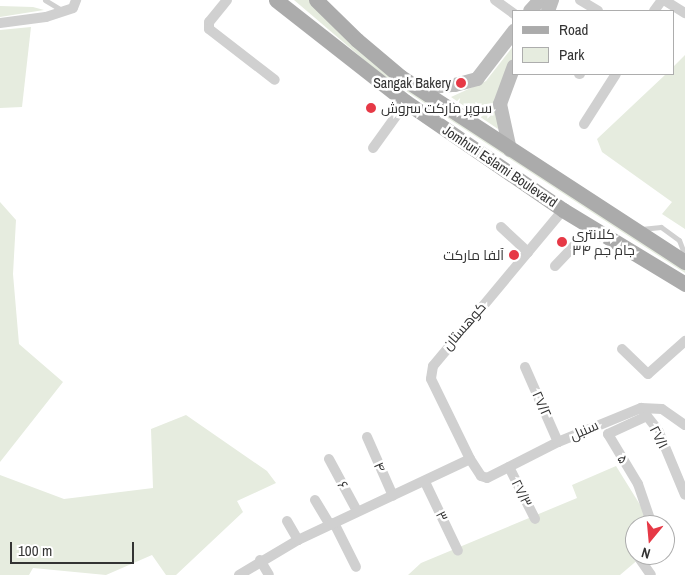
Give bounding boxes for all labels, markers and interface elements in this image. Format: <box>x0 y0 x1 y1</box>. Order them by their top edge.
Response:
legend <box>512 10 675 75</box>
text: Road <box>559 19 588 40</box>
text: Park <box>559 44 584 65</box>
place label: Sangak Bakery <box>373 75 451 91</box>
marker: Sangak Bakery <box>455 77 467 89</box>
place label: سوپر مارکت سروش <box>381 100 492 116</box>
marker: سوپر مارکت سروش <box>365 102 377 114</box>
street label: Jomhuri Eslami Boulevard <box>439 121 561 211</box>
place label: کلانتری ۳۴ جام جم <box>572 226 635 258</box>
marker: کلانتری ۳۴ جام جم <box>556 236 568 248</box>
place label: آلفا مارکت <box>443 247 504 263</box>
marker: آلفا مارکت <box>508 249 520 261</box>
street label: کوهستان <box>439 299 489 353</box>
street label: ۲۷/۲ <box>529 388 555 420</box>
street label: سنبل <box>567 416 601 444</box>
street label: ۲۷/۱ <box>646 423 672 451</box>
street label: ۵ <box>614 451 632 467</box>
street label: ۴ <box>370 459 390 475</box>
street label: ۲۷/۳ <box>508 476 536 510</box>
street label: ۶ <box>334 478 352 492</box>
street label: ۳ <box>432 508 452 524</box>
north arrow <box>625 515 675 565</box>
scale bar <box>12 532 136 564</box>
text: 100 m <box>18 540 52 561</box>
text: N <box>639 544 653 563</box>

